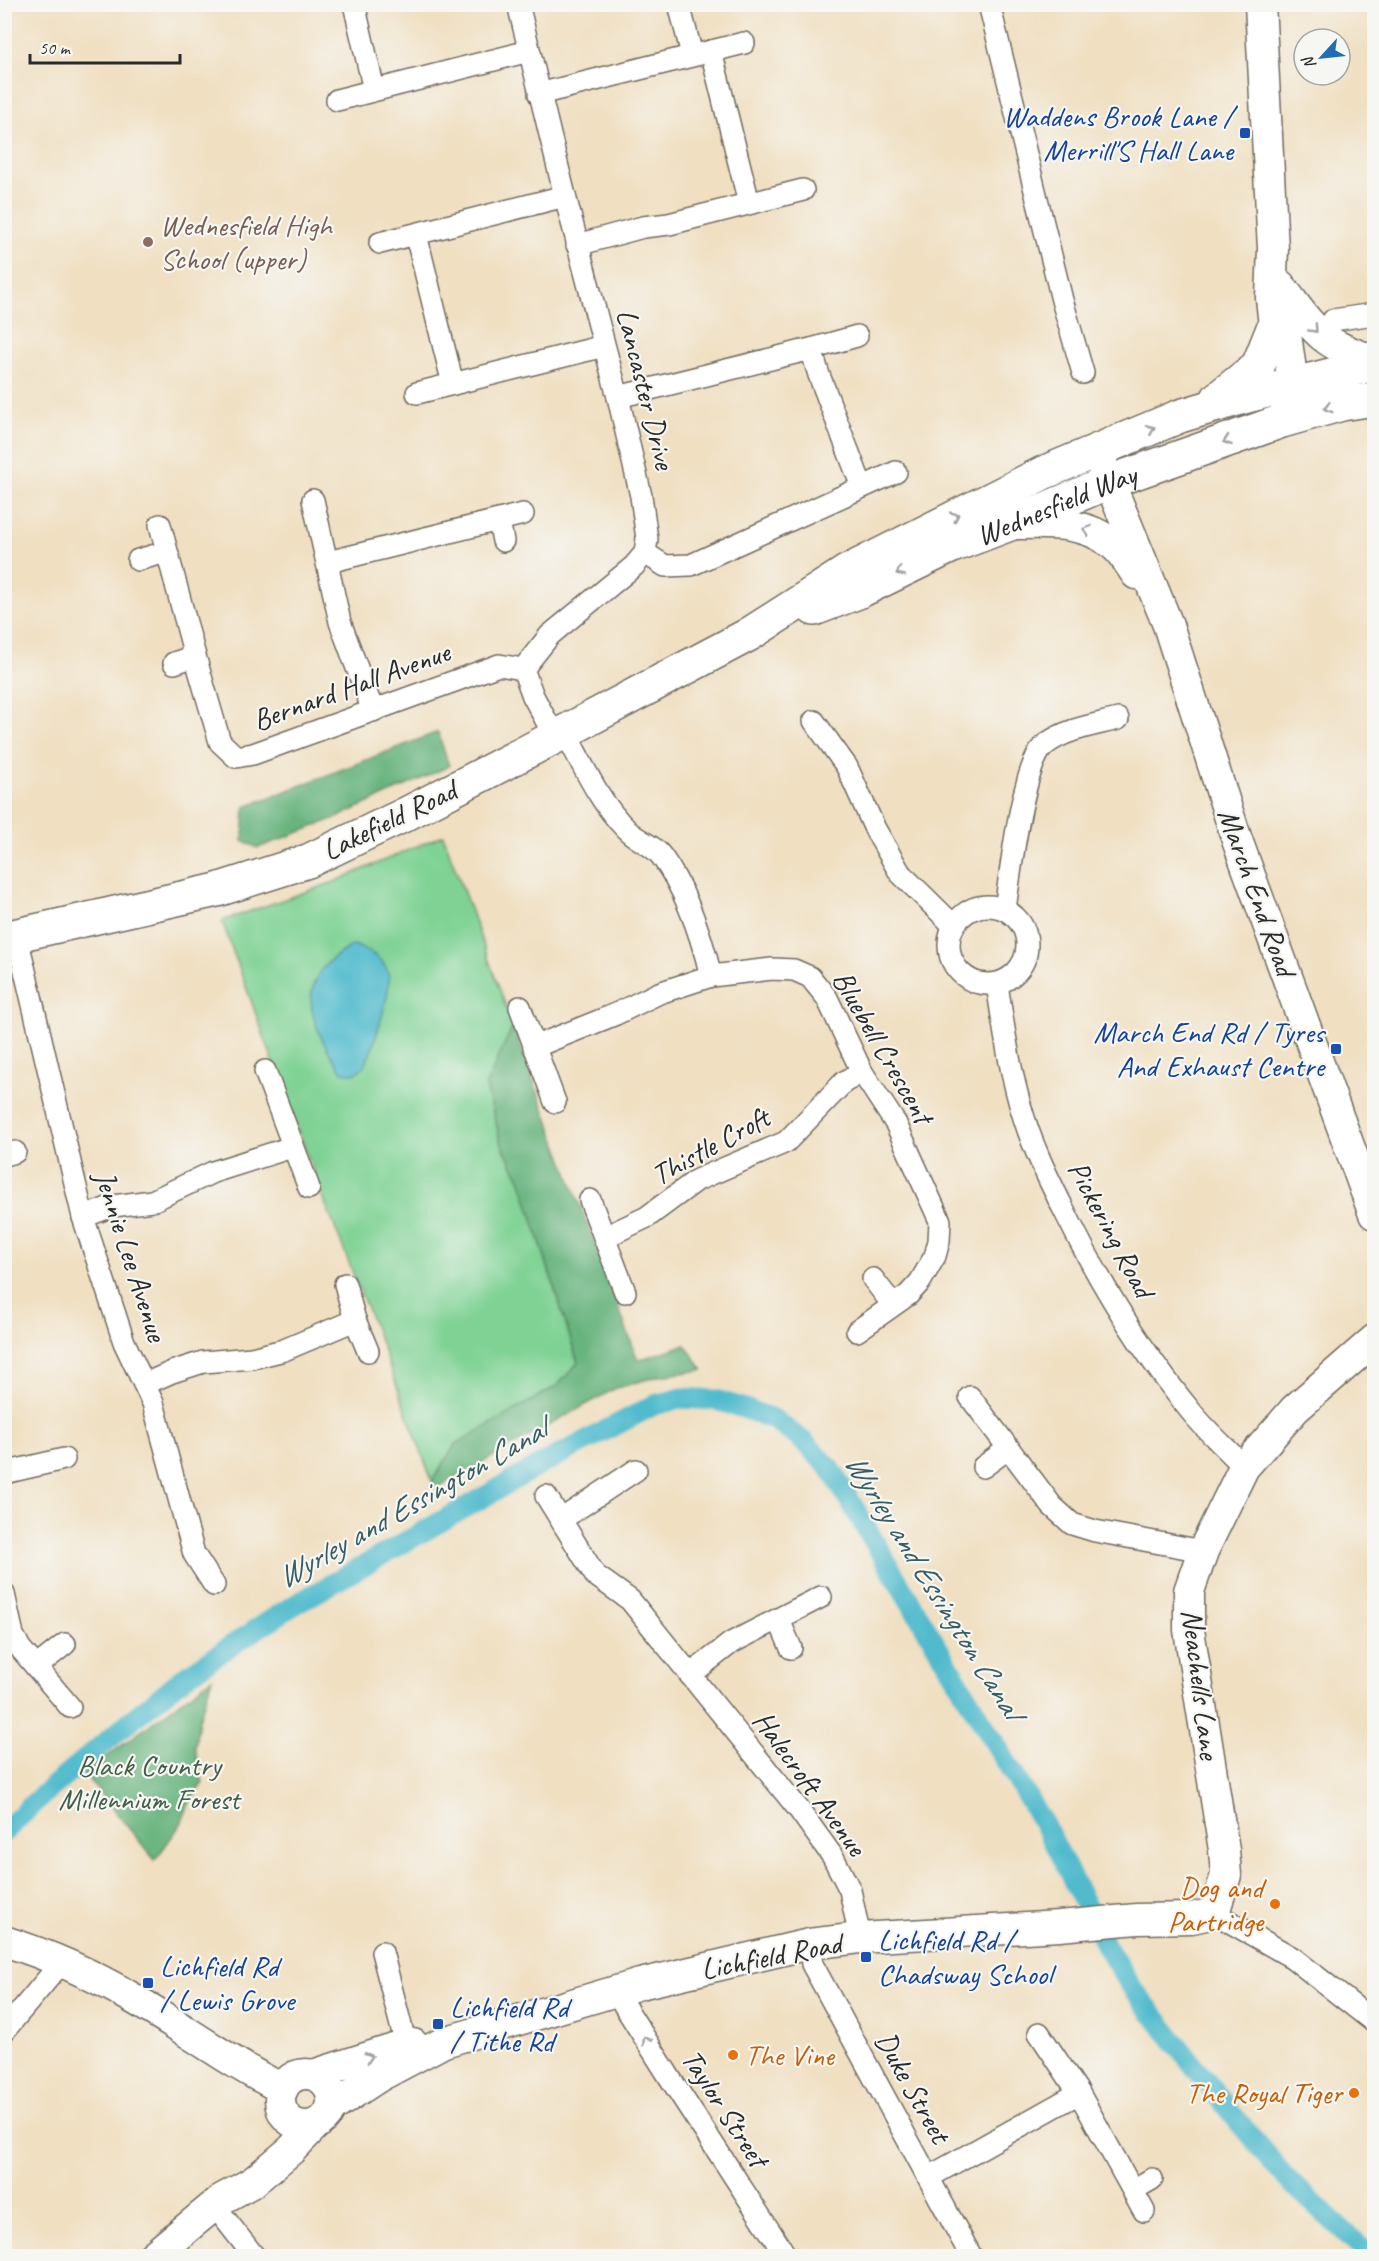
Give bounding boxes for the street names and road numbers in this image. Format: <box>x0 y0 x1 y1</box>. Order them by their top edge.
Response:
street label: Lancaster Drive <box>608 305 685 475</box>
street label: Wednesfield Way <box>971 454 1144 554</box>
street label: Bernard Hall Avenue <box>247 632 457 739</box>
street label: Lakefield Road <box>316 769 466 869</box>
street label: March End Road <box>1209 803 1306 985</box>
street label: Bluebell Crescent <box>824 964 944 1134</box>
street label: Thistle Croft <box>644 1097 778 1194</box>
street label: Pickering Road <box>1059 1154 1165 1308</box>
street label: Jennie Lee Avenue <box>85 1164 177 1348</box>
street label: Neachells Lane <box>1173 1607 1229 1763</box>
street label: Halecroft Avenue <box>745 1703 877 1865</box>
street label: Lichfield Road <box>698 1923 848 1988</box>
street label: Duke Street <box>867 2025 961 2152</box>
street label: Taylor Street <box>673 2042 779 2177</box>

